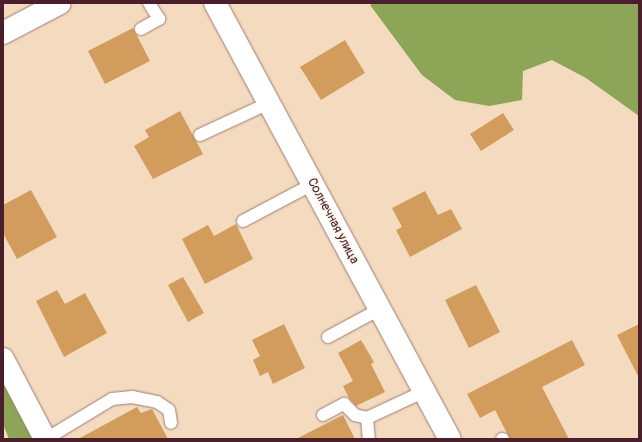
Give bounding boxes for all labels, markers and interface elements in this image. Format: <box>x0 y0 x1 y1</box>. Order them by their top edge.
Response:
street label: Солнечная улица <box>304 175 362 267</box>

